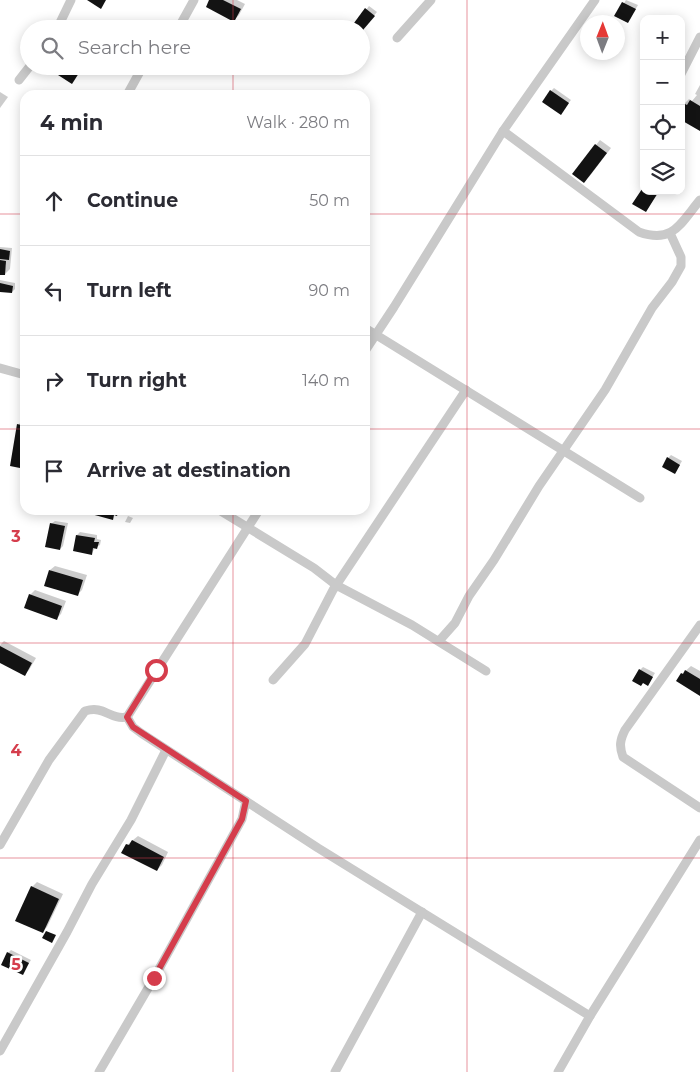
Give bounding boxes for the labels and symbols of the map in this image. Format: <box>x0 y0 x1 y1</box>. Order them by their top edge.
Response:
north arrow <box>580 15 625 60</box>
text: 3 <box>10 527 21 546</box>
route start <box>145 659 168 682</box>
text: 4 <box>10 741 22 760</box>
text: 5 <box>11 955 21 974</box>
route end <box>143 967 166 990</box>

